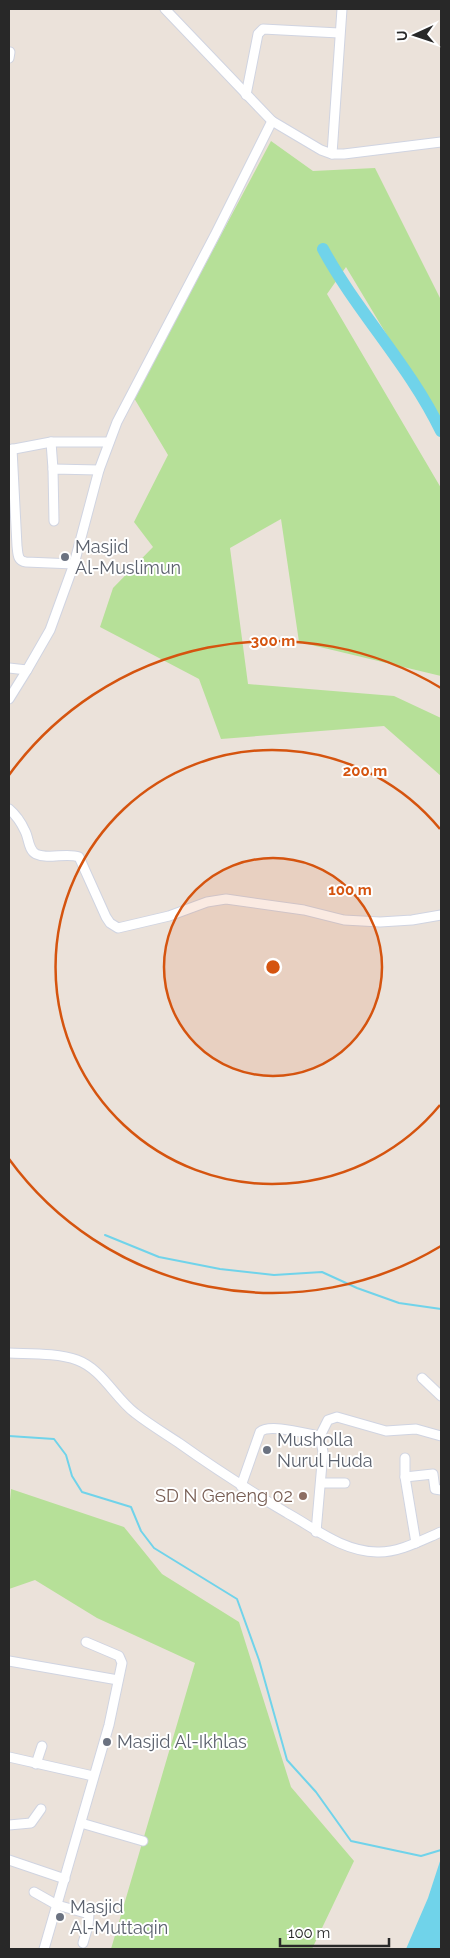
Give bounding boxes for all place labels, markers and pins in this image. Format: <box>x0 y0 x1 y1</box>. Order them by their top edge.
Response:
place label: Masjid Al-Muslimun <box>75 536 181 578</box>
marker: Masjid Al-Muslimun <box>59 551 71 563</box>
centre of rings <box>264 958 282 976</box>
place label: Musholla Nurul Huda <box>277 1429 373 1471</box>
marker: Musholla Nurul Huda <box>261 1444 273 1456</box>
place label: SD N Geneng 02 <box>155 1485 293 1506</box>
marker: SD N Geneng 02 <box>297 1490 309 1502</box>
place label: Masjid Al-Ikhlas <box>117 1731 247 1752</box>
marker: Masjid Al-Ikhlas <box>101 1736 113 1748</box>
place label: Masjid Al-Muttaqin <box>70 1896 168 1938</box>
marker: Masjid Al-Muttaqin <box>54 1911 66 1923</box>

